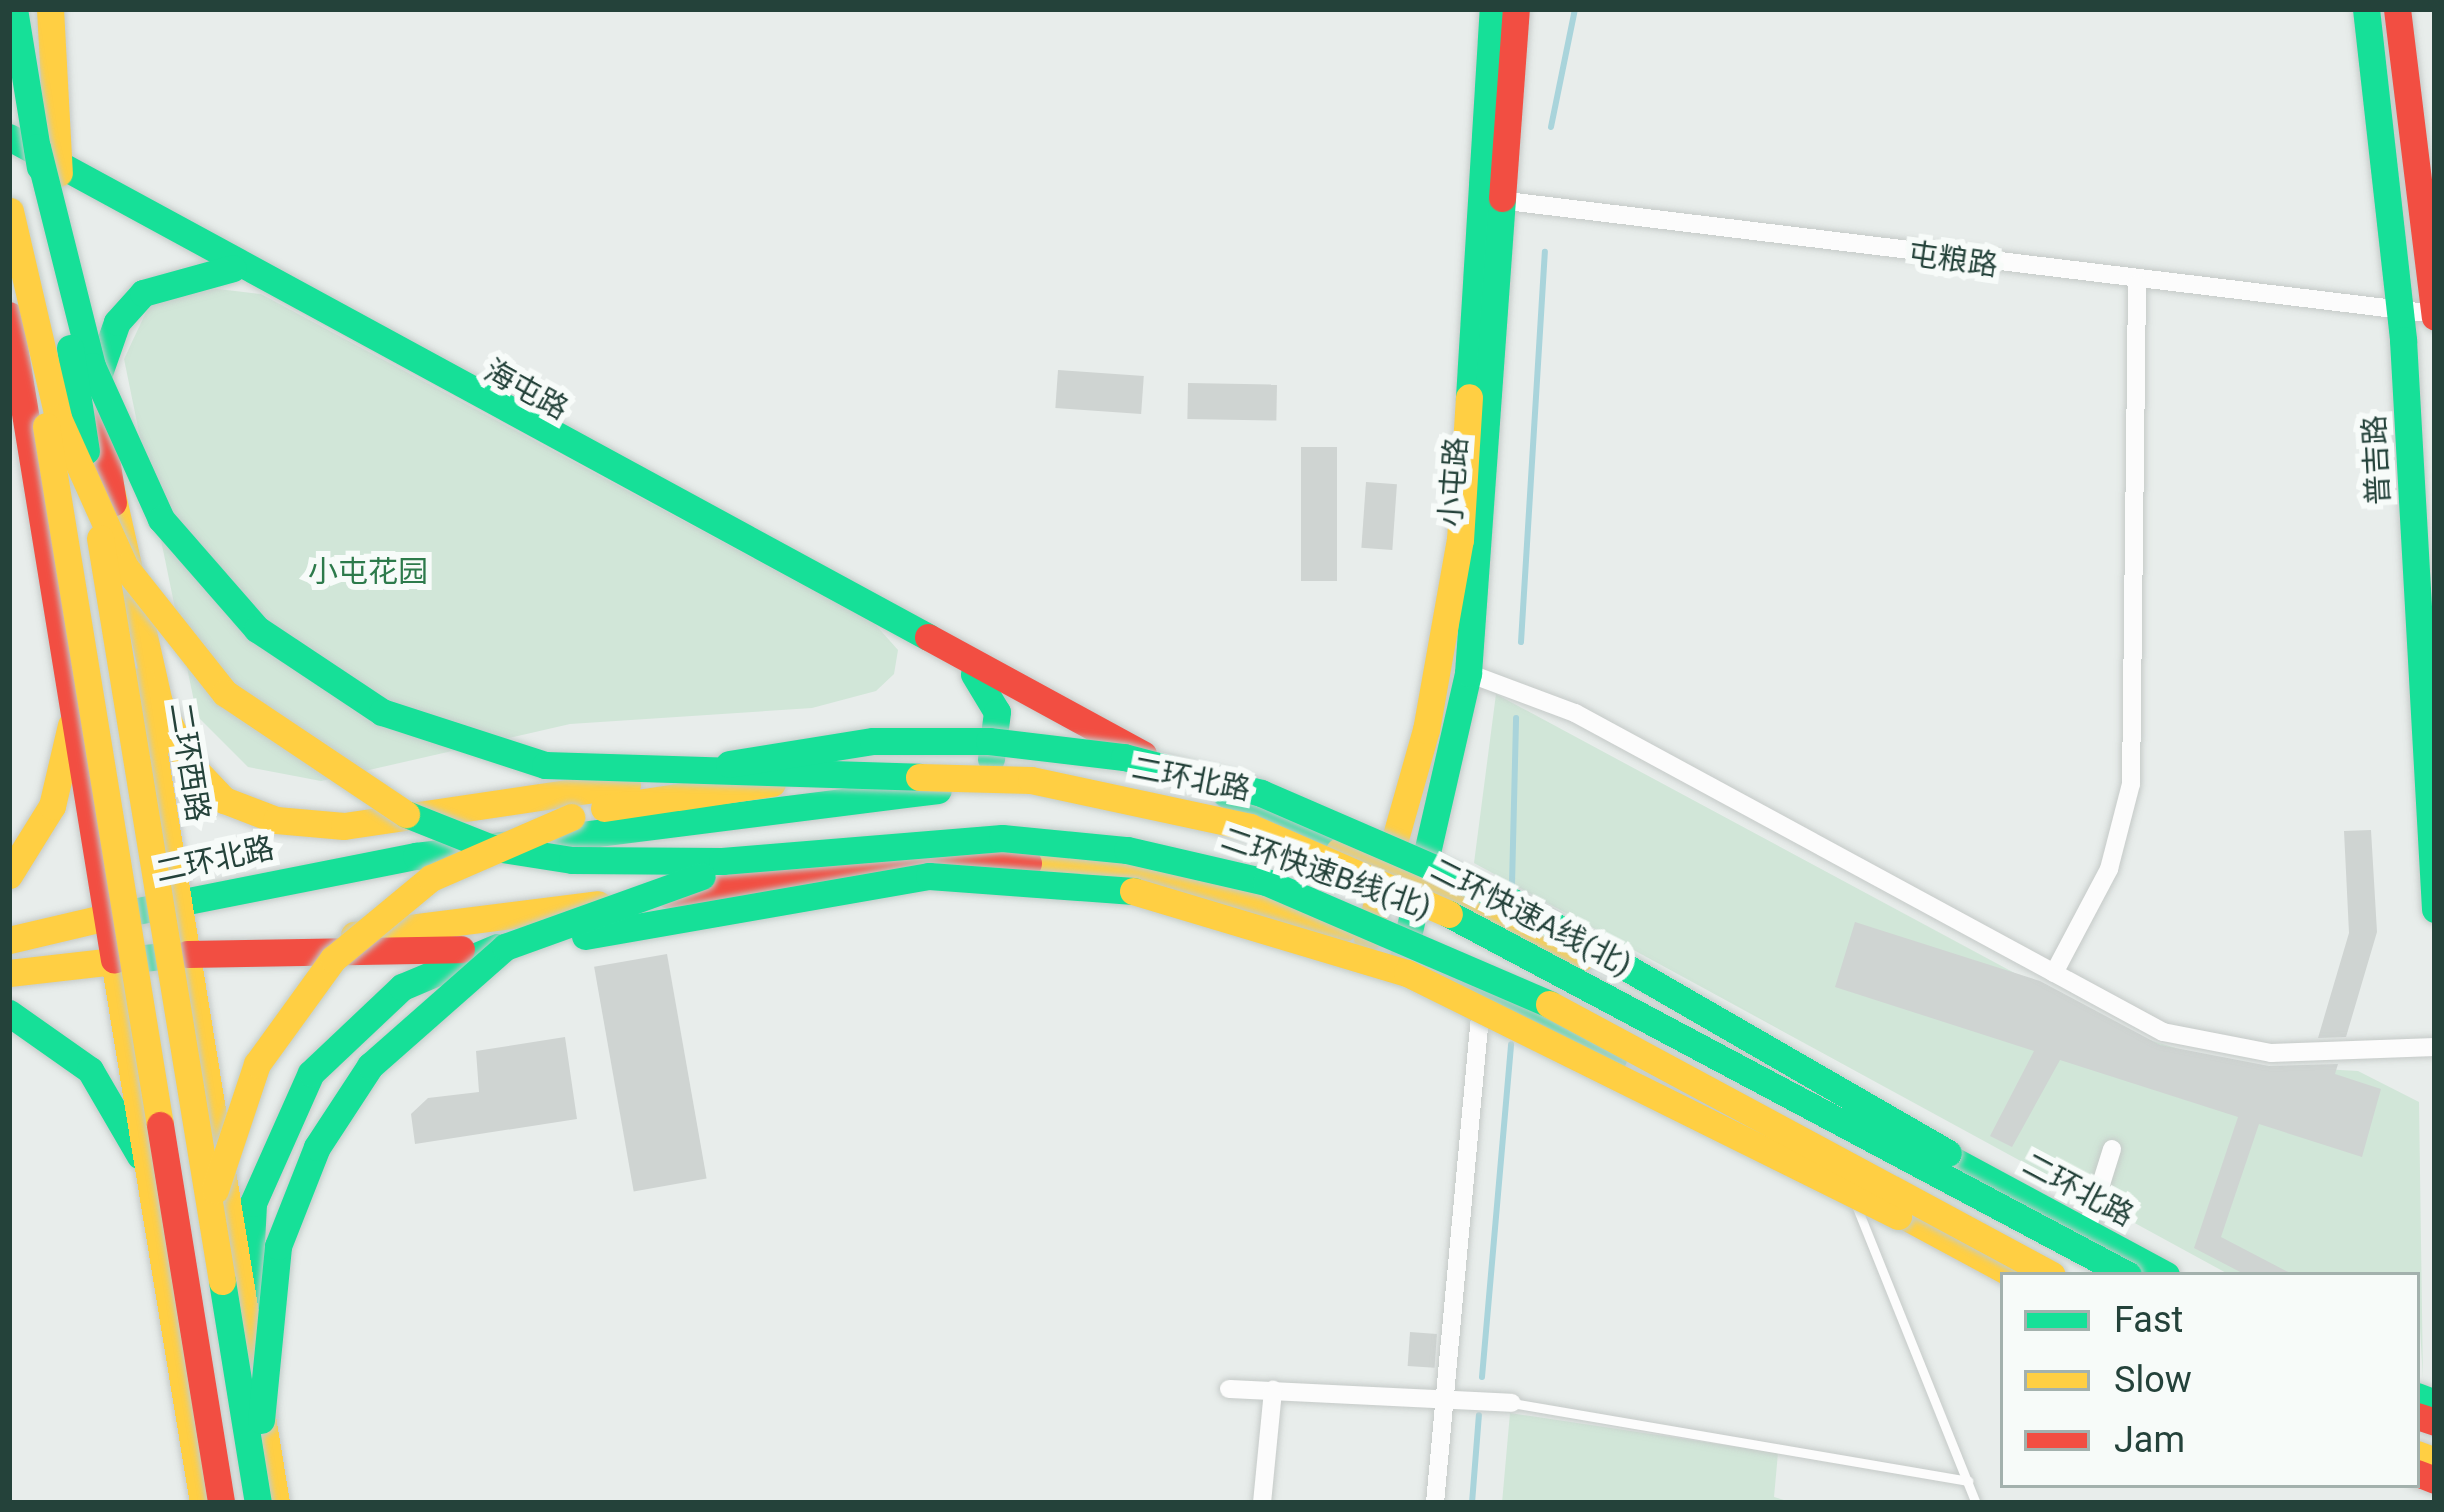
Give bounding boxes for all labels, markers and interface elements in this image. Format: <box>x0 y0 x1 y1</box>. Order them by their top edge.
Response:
street label: 屯粮路 <box>1906 236 2000 284</box>
street label: 海屯路 <box>478 352 574 428</box>
street label: 普吉路 <box>2357 414 2397 506</box>
street label: 小屯路 <box>1433 436 1475 528</box>
park label: 小屯花园 <box>308 554 428 590</box>
street label: 二环西路 <box>162 700 216 824</box>
street label: 二环北路 <box>1129 750 1253 808</box>
street label: 二环快速B线(北) <box>1216 820 1436 926</box>
street label: 二环北路 <box>153 830 277 890</box>
street label: 二环快速A线(北) <box>1425 851 1637 983</box>
street label: 二环北路 <box>2017 1146 2139 1234</box>
legend <box>2000 1272 2420 1488</box>
text: Fast <box>2114 1299 2183 1341</box>
text: Slow <box>2114 1359 2192 1401</box>
text: Jam <box>2114 1419 2185 1461</box>

